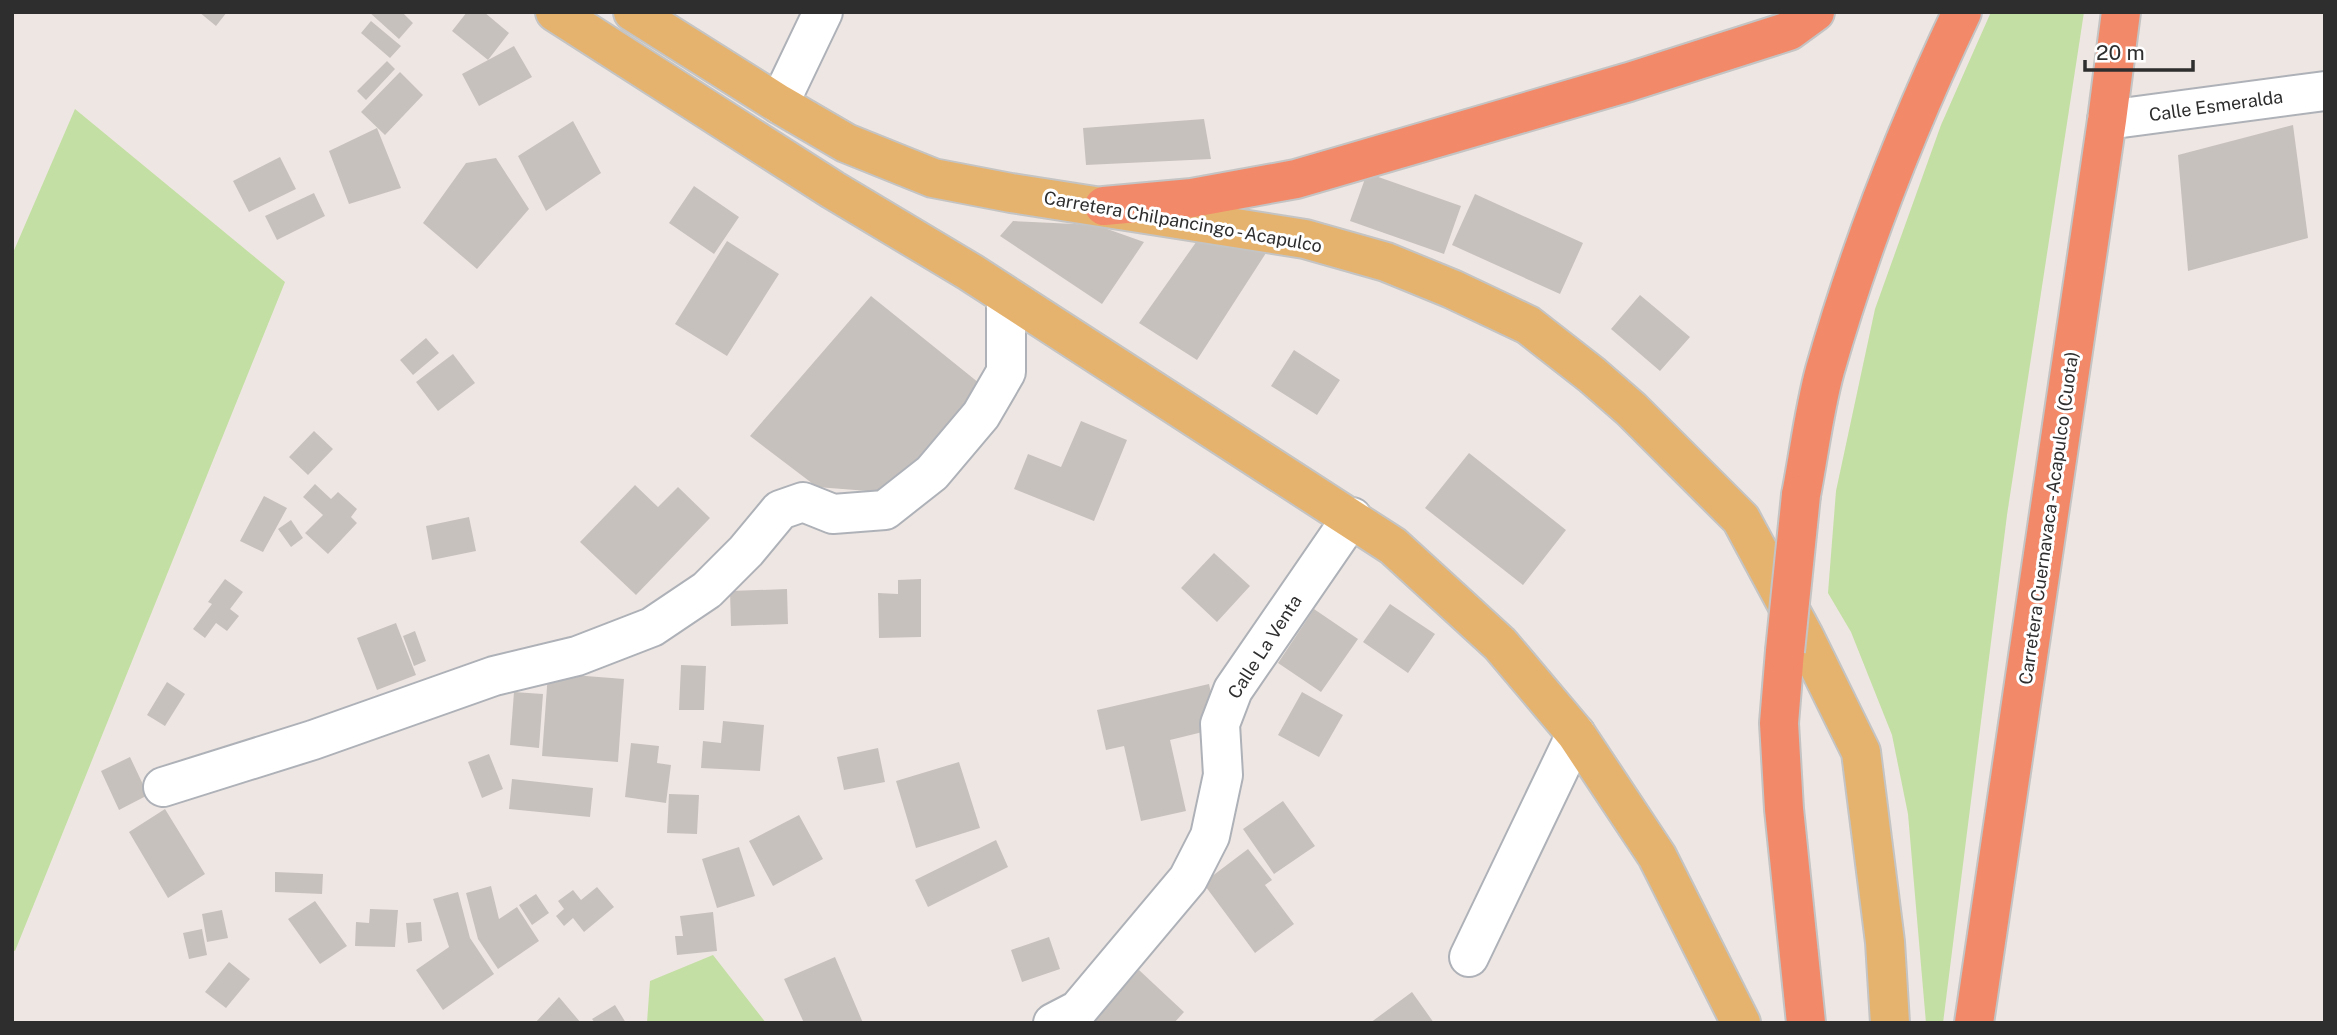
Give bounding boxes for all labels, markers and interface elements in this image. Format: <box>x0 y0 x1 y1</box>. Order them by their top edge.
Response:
scale bar <box>2085 28 2194 72</box>
text: 20 m <box>2096 40 2145 65</box>
street label: Calle Esmeralda <box>2148 86 2284 125</box>
street label: Carretera Chilpancingo - Acapulco <box>1042 187 1324 256</box>
street label: Carretera Cuernavaca - Acapulco (Cuota) <box>2015 350 2082 686</box>
street label: Calle La Venta <box>1223 591 1306 702</box>

